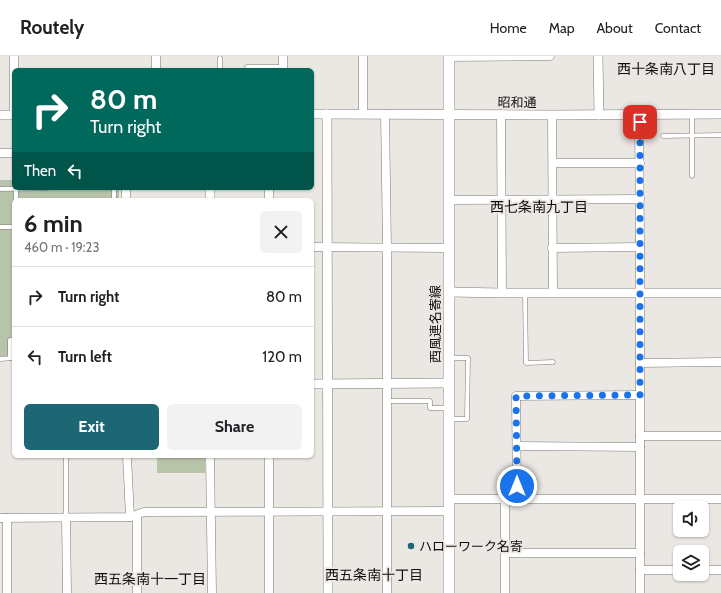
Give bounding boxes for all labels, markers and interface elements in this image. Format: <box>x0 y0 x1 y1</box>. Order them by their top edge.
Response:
text: Routely <box>20 16 84 39</box>
text: Home <box>490 19 527 37</box>
text: Map <box>549 19 574 37</box>
text: About <box>596 19 633 37</box>
text: Contact <box>655 19 701 37</box>
district label: 西十条南八丁目 <box>617 60 715 78</box>
text: 80 m <box>90 82 157 116</box>
icon: right <box>24 84 76 136</box>
street label: 昭和通 <box>497 94 537 110</box>
pin <box>623 105 657 139</box>
icon: arrive <box>629 111 651 133</box>
text: Turn right <box>90 116 161 138</box>
icon: left <box>64 160 86 182</box>
text: Then <box>24 162 56 180</box>
district label: 西七条南九丁目 <box>490 198 588 216</box>
text: 6 min <box>24 209 83 238</box>
button: close <box>260 211 302 253</box>
text: 460 m · 19:23 <box>24 239 99 255</box>
street label: 西風連名寄線 <box>427 285 443 363</box>
icon: right <box>24 286 46 308</box>
text: Turn right <box>58 288 119 306</box>
text: 80 m <box>266 288 302 306</box>
icon: left <box>24 346 46 368</box>
text: Turn left <box>58 348 112 366</box>
text: 120 m <box>262 348 302 366</box>
button: Exit <box>24 404 159 450</box>
button: Share <box>167 404 302 450</box>
position arrow <box>496 465 538 507</box>
map controls <box>673 501 709 581</box>
button: sound <box>673 501 709 537</box>
place label: ハローワーク名寄 <box>419 538 523 554</box>
marker: ハローワーク名寄 <box>406 541 416 551</box>
button: layers <box>673 545 709 581</box>
district label: 西五条南十丁目 <box>325 566 423 584</box>
district label: 西五条南十一丁目 <box>94 570 206 588</box>

